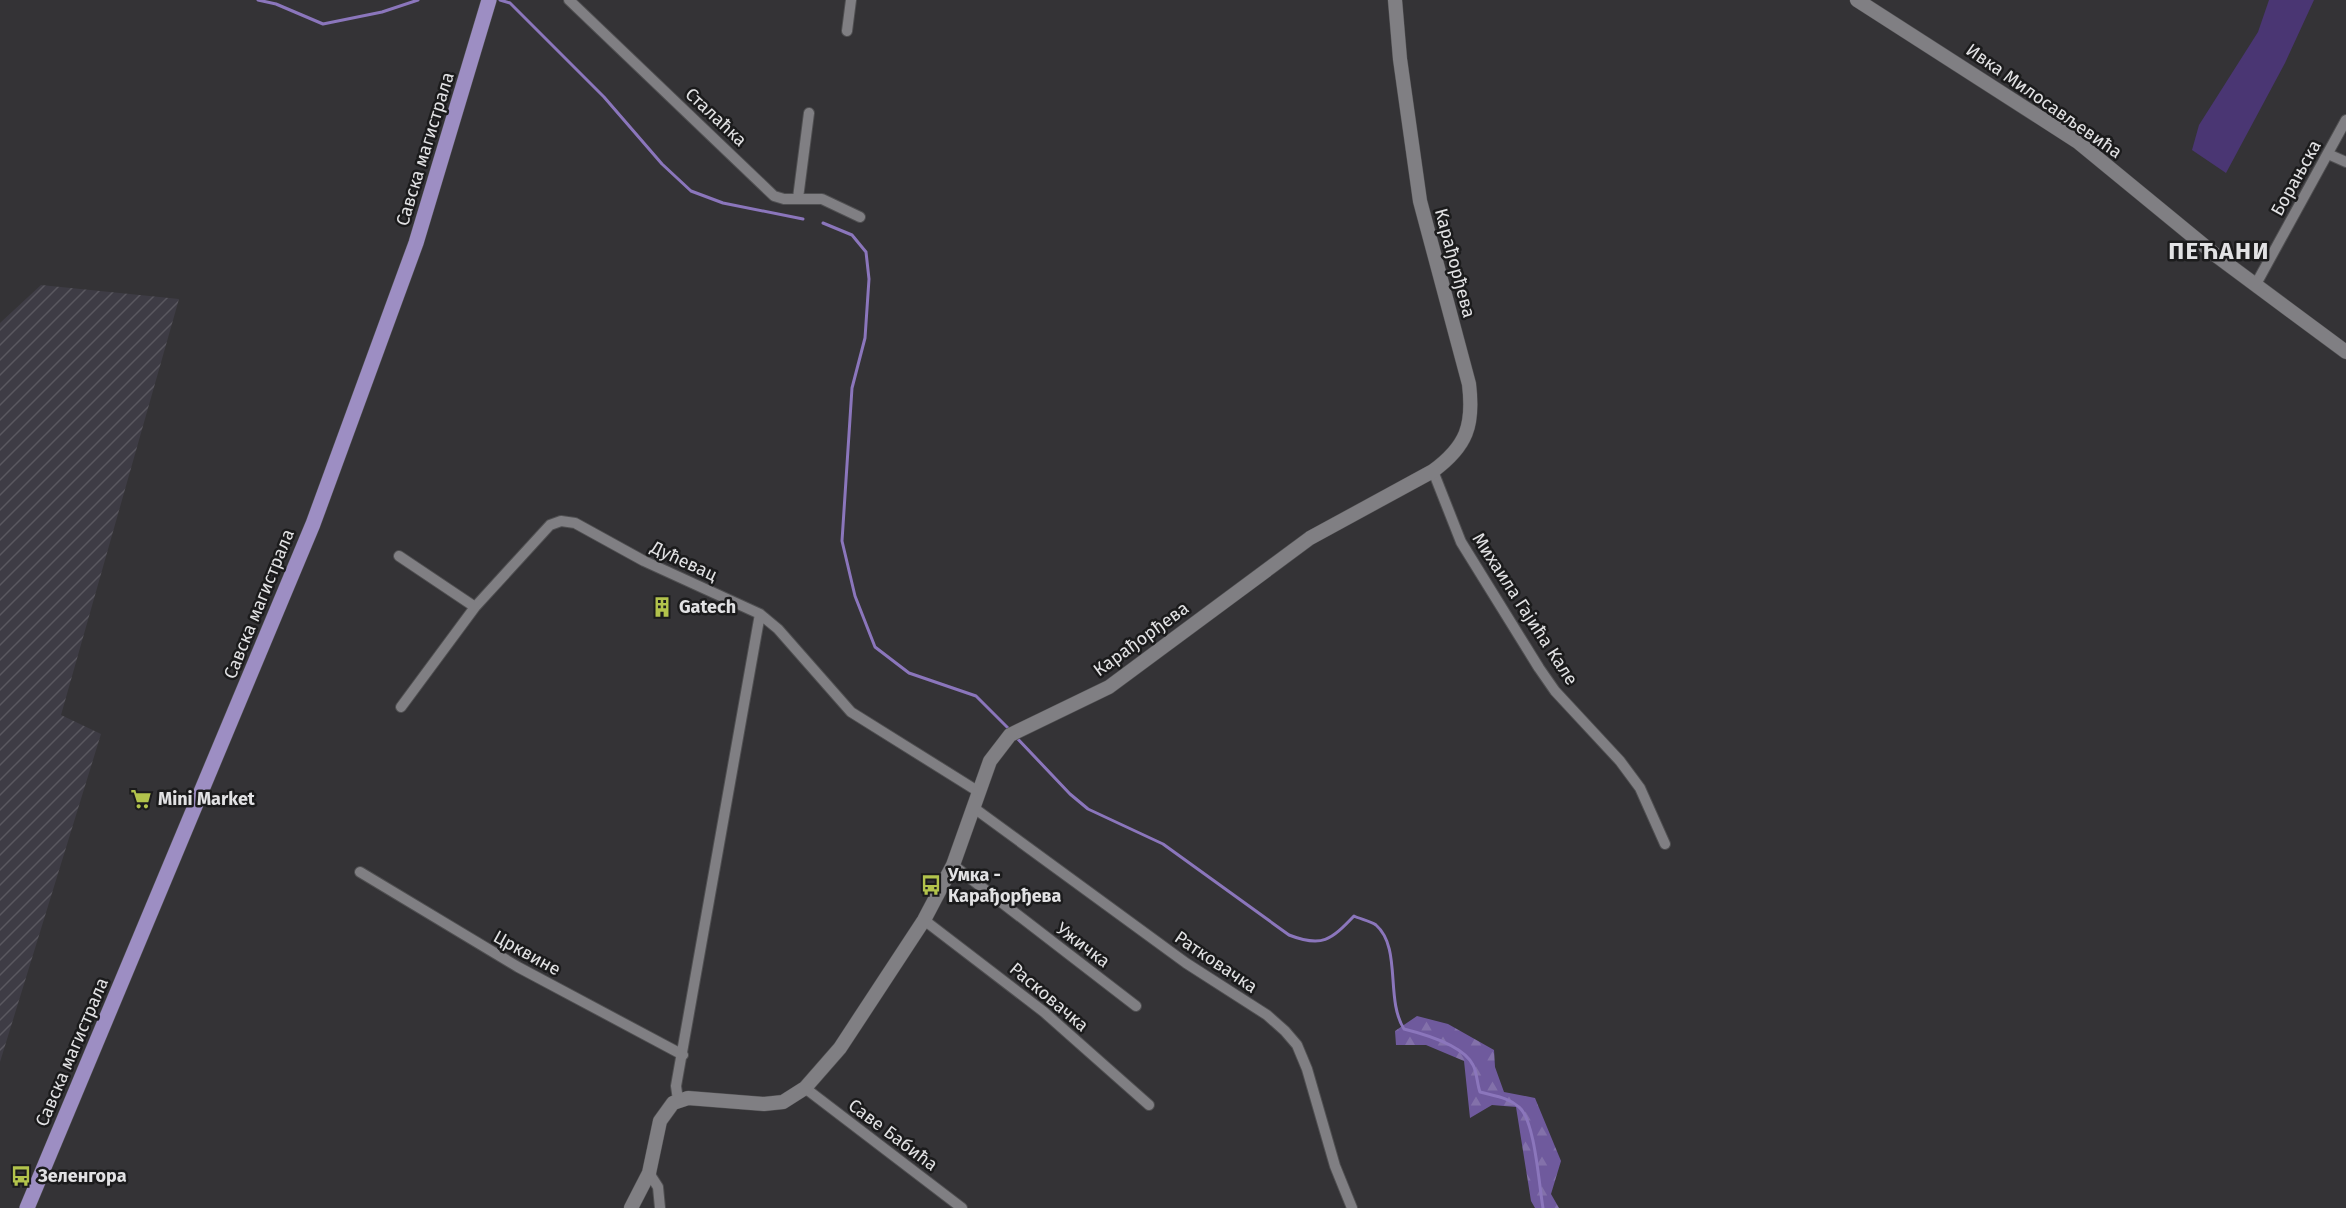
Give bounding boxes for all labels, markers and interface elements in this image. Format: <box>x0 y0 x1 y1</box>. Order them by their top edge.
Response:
street label: Ивка Милосављевића <box>1962 39 2126 163</box>
street label: Савска магистрала <box>391 69 459 229</box>
street label: Сталаћка <box>681 83 751 151</box>
street label: Борањска <box>2266 136 2326 220</box>
street label: Карађорђева <box>1430 206 1480 320</box>
district label: ПЕЋАНИ <box>2168 237 2270 265</box>
street label: Савска магистрала <box>219 526 299 682</box>
street label: Михаила Гајића Кале <box>1468 529 1582 689</box>
street label: Дућевац <box>646 536 721 586</box>
building icon: Gatech <box>650 595 674 619</box>
place label: Gatech <box>679 596 736 618</box>
street label: Карађорђева <box>1089 597 1193 681</box>
supermarket icon: Mini Market <box>129 787 153 811</box>
place label: Mini Market <box>158 788 256 810</box>
place label: Умка - Карађорђева <box>947 864 1061 907</box>
bus stop icon: Умка - Карађорђева <box>919 873 943 897</box>
street label: Ужичка <box>1052 918 1114 972</box>
street label: Црквине <box>490 926 564 980</box>
street label: Ратковачка <box>1170 926 1262 998</box>
street label: Расковачка <box>1005 958 1093 1036</box>
street label: Савска магистрала <box>31 974 113 1130</box>
street label: Саве Бабића <box>844 1094 942 1176</box>
bus stop icon: Зеленгора <box>9 1164 33 1188</box>
place label: Зеленгора <box>37 1165 127 1187</box>

